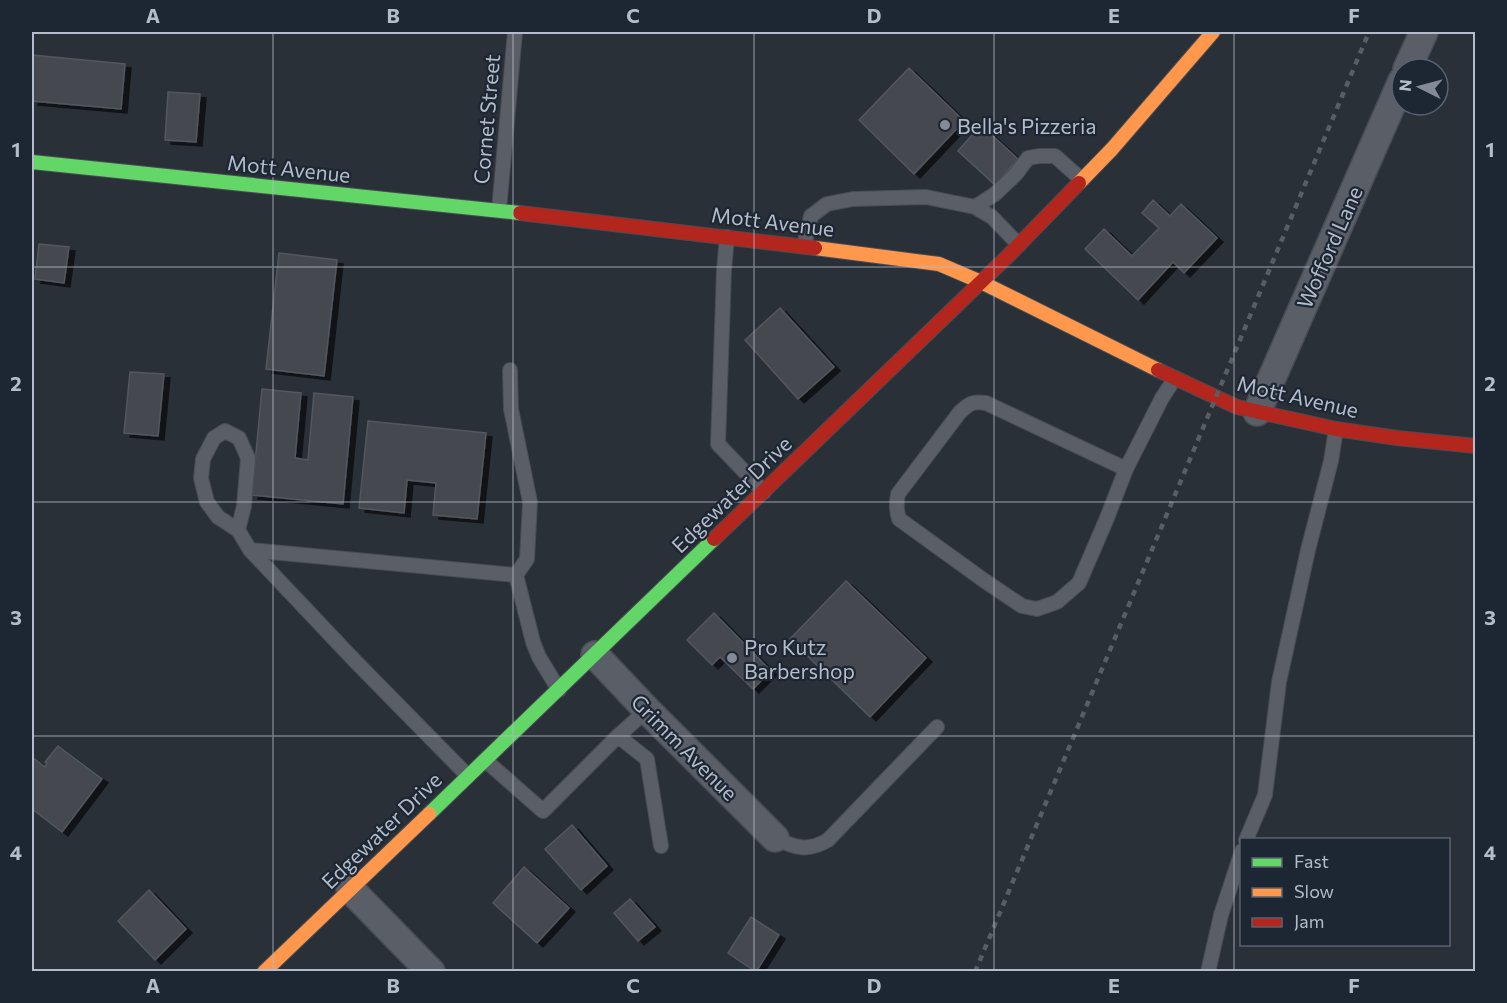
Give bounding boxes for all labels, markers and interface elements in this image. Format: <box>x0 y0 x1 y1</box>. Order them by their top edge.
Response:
text: A <box>146 3 160 27</box>
text: B <box>386 3 400 27</box>
text: C <box>626 3 640 27</box>
text: D <box>867 3 881 27</box>
text: E <box>1108 3 1120 27</box>
text: F <box>1348 3 1360 27</box>
street label: Cornet Street <box>468 53 504 185</box>
north arrow <box>1390 57 1450 117</box>
text: N <box>1395 78 1415 92</box>
place label: Bella's Pizzeria <box>957 113 1096 138</box>
marker: Bella's Pizzeria <box>938 118 952 132</box>
text: 1 <box>11 137 21 161</box>
text: 1 <box>1485 137 1495 161</box>
street label: Mott Avenue <box>226 149 352 187</box>
street label: Wofford Lane <box>1291 182 1367 312</box>
street label: Mott Avenue <box>710 201 836 241</box>
street label: Mott Avenue <box>1235 370 1361 422</box>
text: 2 <box>10 371 22 395</box>
text: 2 <box>1484 371 1496 395</box>
street label: Edgewater Drive <box>666 431 796 557</box>
text: 3 <box>10 605 22 629</box>
text: 3 <box>1484 605 1496 629</box>
place label: Pro Kutz Barbershop <box>744 634 855 683</box>
marker: Pro Kutz Barbershop <box>725 651 739 665</box>
street label: Grimm Avenue <box>627 689 743 805</box>
street label: Edgewater Drive <box>316 767 446 893</box>
legend <box>1240 838 1450 946</box>
text: 4 <box>10 840 22 864</box>
text: 4 <box>1484 840 1496 864</box>
text: Fast <box>1294 850 1329 872</box>
text: Slow <box>1294 880 1334 902</box>
text: Jam <box>1294 910 1324 932</box>
text: A <box>146 973 160 997</box>
text: B <box>386 973 400 997</box>
text: C <box>626 973 640 997</box>
text: D <box>867 973 881 997</box>
text: E <box>1108 973 1120 997</box>
text: F <box>1348 973 1360 997</box>

